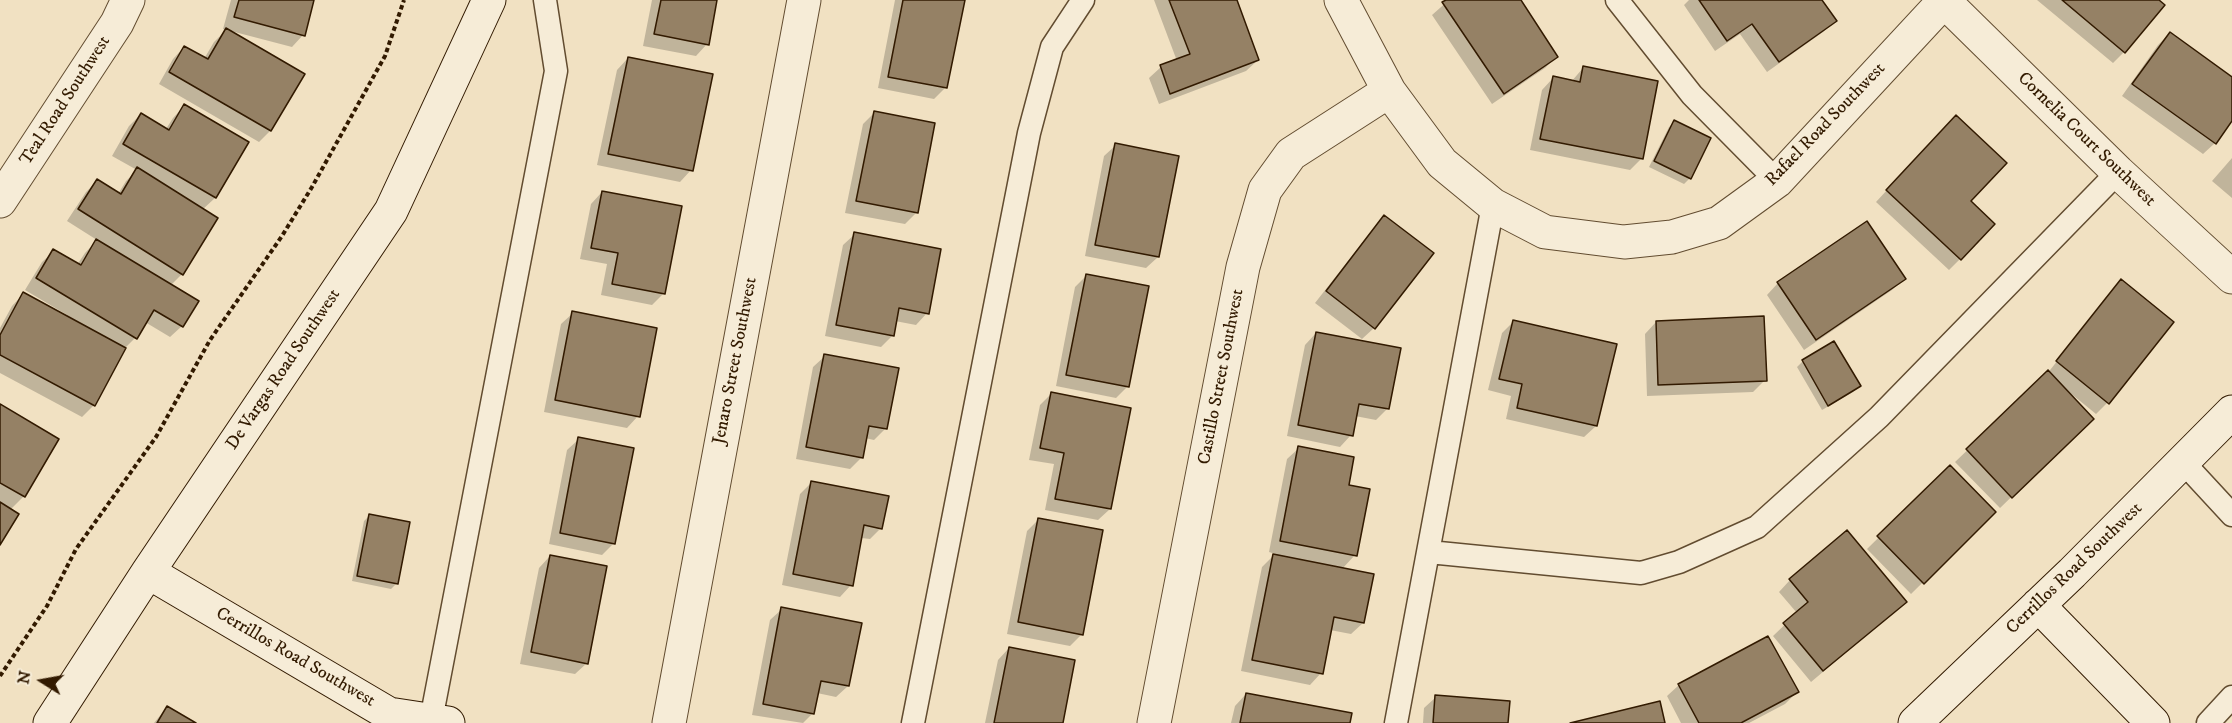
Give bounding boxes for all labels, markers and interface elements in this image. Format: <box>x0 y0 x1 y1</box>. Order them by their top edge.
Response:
street label: Teal Road Southwest <box>16 32 116 170</box>
street label: Rafael Road Southwest <box>1761 59 1891 191</box>
street label: Cornelia Court Southwest <box>2012 68 2160 212</box>
street label: Jenaro Street Southwest <box>709 276 763 446</box>
street label: De Vargas Road Southwest <box>222 285 346 455</box>
street label: Castillo Street Southwest <box>1194 287 1250 467</box>
street label: Cerrillos Road Southwest <box>2003 498 2147 640</box>
street label: Cerrillos Road Southwest <box>211 603 379 713</box>
north arrow <box>12 651 72 711</box>
text: N <box>13 669 35 686</box>

